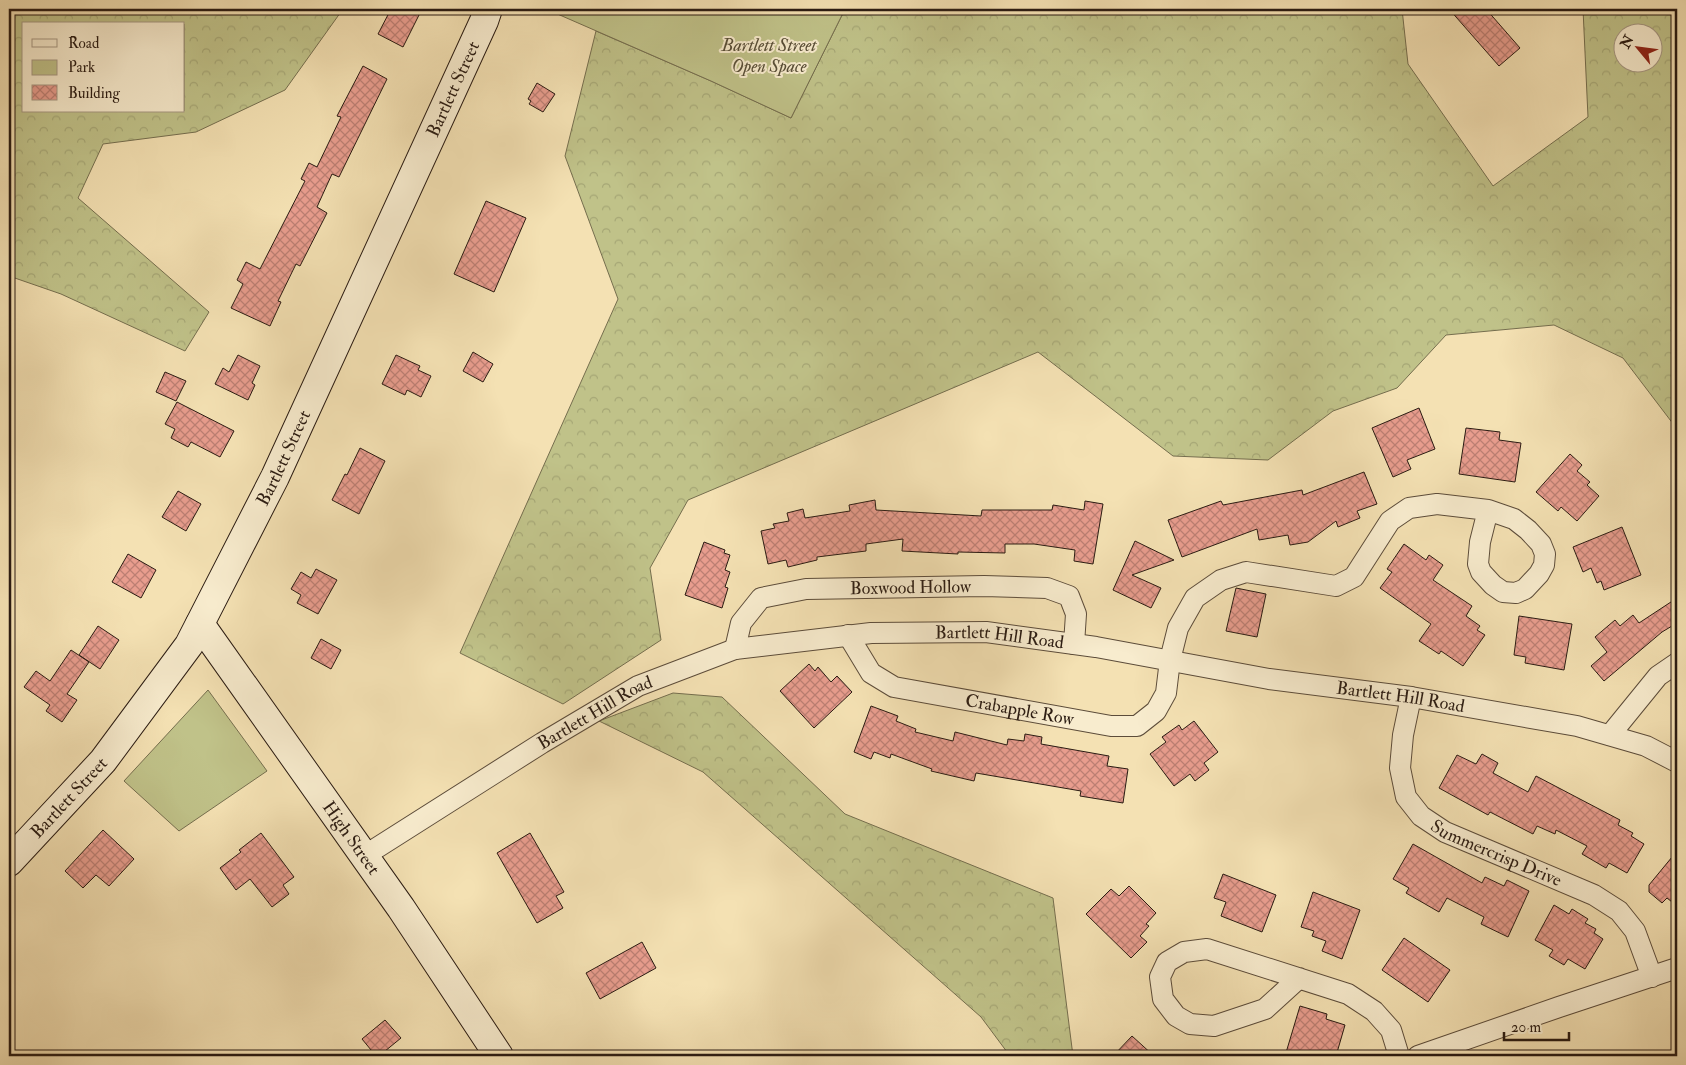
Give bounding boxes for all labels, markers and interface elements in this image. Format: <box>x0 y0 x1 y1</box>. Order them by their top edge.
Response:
legend <box>22 22 185 112</box>
north arrow <box>1614 22 1664 72</box>
text: N <box>1616 32 1638 52</box>
text: Road <box>68 34 100 53</box>
park label: Bartlett Street Open Space <box>720 34 817 78</box>
street label: Bartlett Street <box>421 37 485 141</box>
text: Park <box>68 58 95 77</box>
text: Building <box>68 84 120 103</box>
street label: Bartlett Street <box>251 407 316 510</box>
street label: Boxwood Hollow <box>850 575 972 600</box>
street label: Bartlett Hill Road <box>935 621 1065 655</box>
street label: Bartlett Hill Road <box>533 671 656 755</box>
street label: Bartlett Hill Road <box>1335 677 1467 718</box>
street label: Crabapple Row <box>964 689 1076 731</box>
street label: Bartlett Street <box>26 752 113 843</box>
street label: High Street <box>317 797 385 880</box>
street label: Summercrisp Drive <box>1426 815 1565 892</box>
scale bar <box>1504 1010 1568 1042</box>
text: 20 m <box>1511 1018 1541 1037</box>

